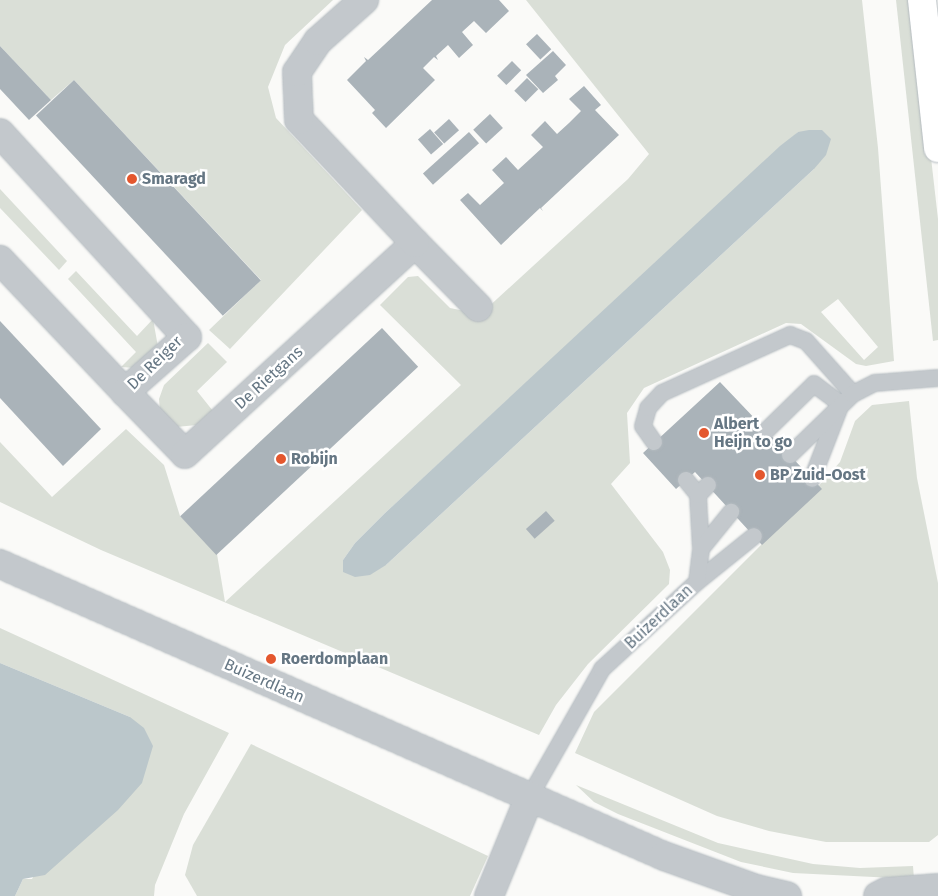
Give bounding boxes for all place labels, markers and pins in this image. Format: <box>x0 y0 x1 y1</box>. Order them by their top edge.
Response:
place label: Smaragd <box>142 169 206 189</box>
marker: Smaragd <box>126 173 138 185</box>
place label: Albert Heijn to go <box>714 414 792 452</box>
marker: Albert Heijn to go <box>698 427 710 439</box>
place label: Robijn <box>291 449 338 469</box>
marker: Robijn <box>275 453 287 465</box>
place label: BP Zuid-Oost <box>770 465 866 485</box>
marker: BP Zuid-Oost <box>754 469 766 481</box>
place label: Roerdomplaan <box>281 649 388 669</box>
marker: Roerdomplaan <box>265 653 277 665</box>

